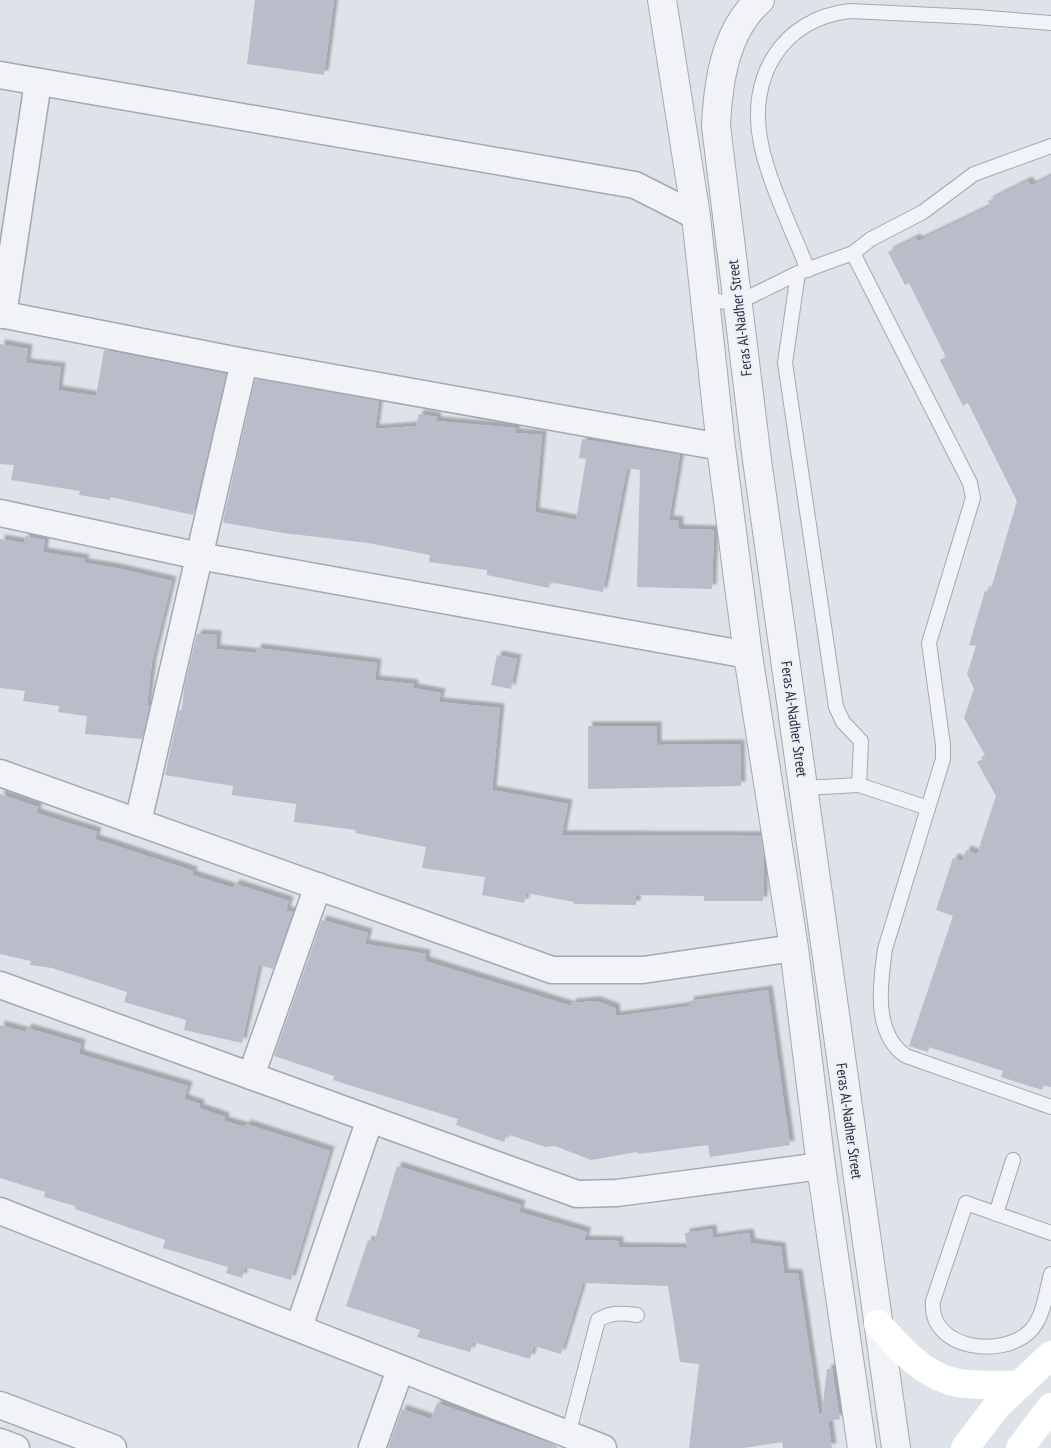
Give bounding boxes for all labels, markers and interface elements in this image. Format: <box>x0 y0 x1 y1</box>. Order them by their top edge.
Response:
street label: Feras Al-Nadher Street <box>723 259 756 377</box>
street label: Feras Al-Nadher Street <box>777 660 812 778</box>
street label: Feras Al-Nadher Street <box>832 1062 867 1180</box>

